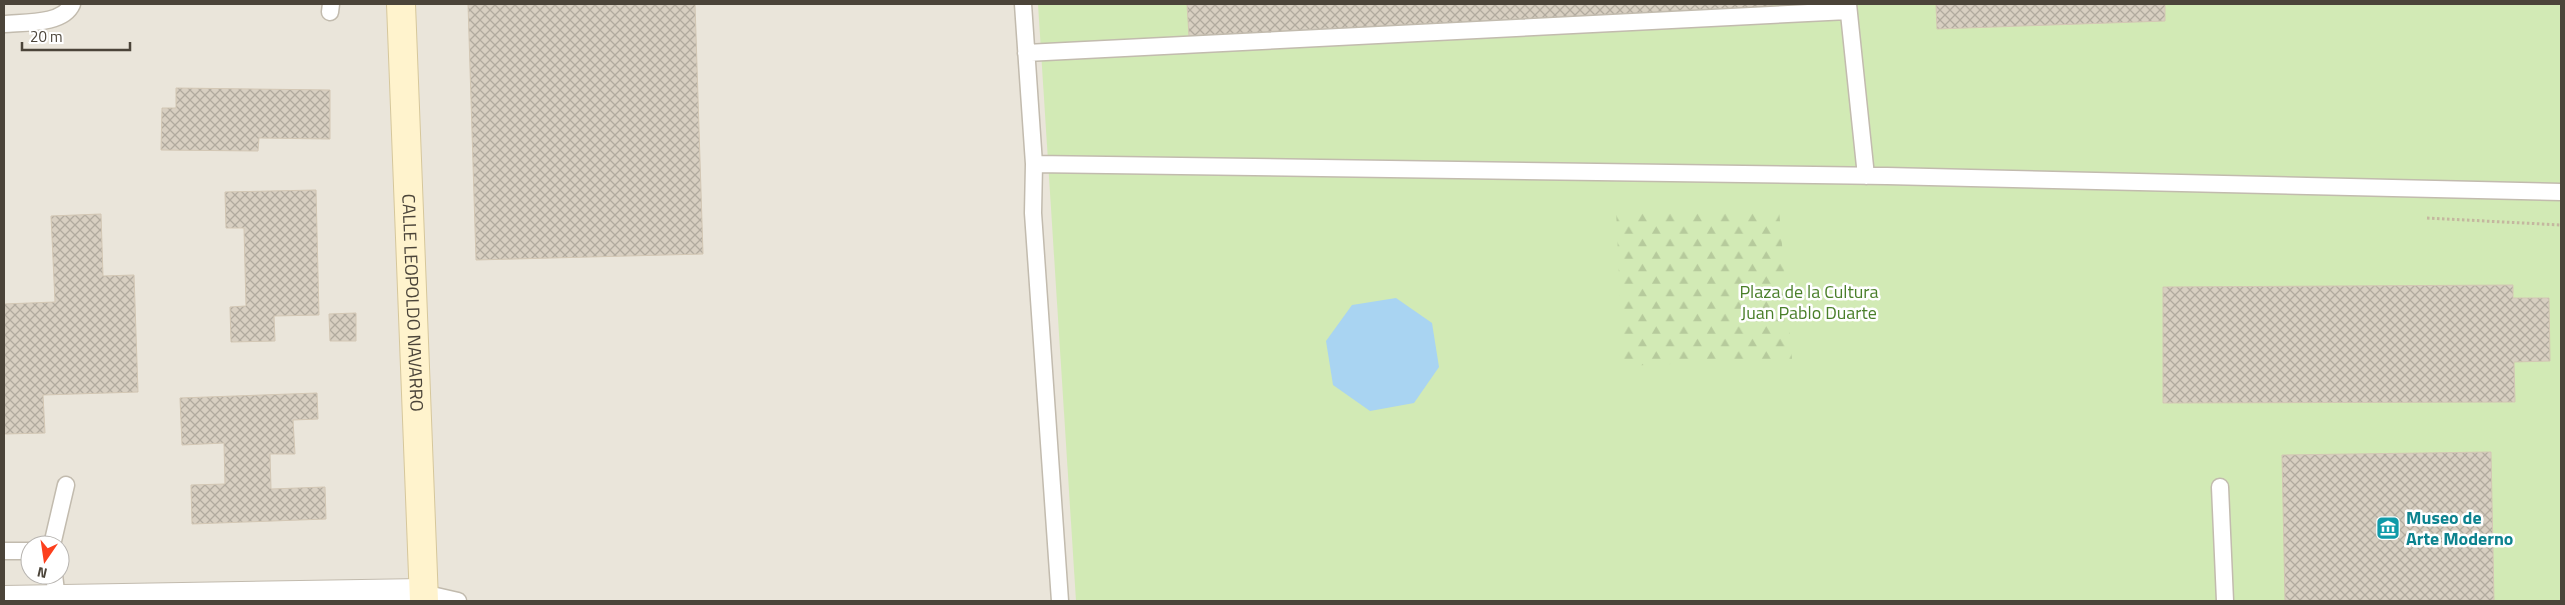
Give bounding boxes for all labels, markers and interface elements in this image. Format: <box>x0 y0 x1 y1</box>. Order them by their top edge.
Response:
scale bar <box>22 20 130 52</box>
text: 20 m <box>30 25 63 48</box>
street label: CALLE LEOPOLDO NAVARRO <box>395 193 431 412</box>
park label: Plaza de la Cultura Juan Pablo Duarte <box>1739 278 1879 326</box>
place label: Museo de Arte Moderno <box>2406 504 2513 552</box>
museum icon: Museo de Arte Moderno <box>2375 515 2401 541</box>
north arrow <box>20 535 70 585</box>
text: N <box>35 562 49 584</box>

